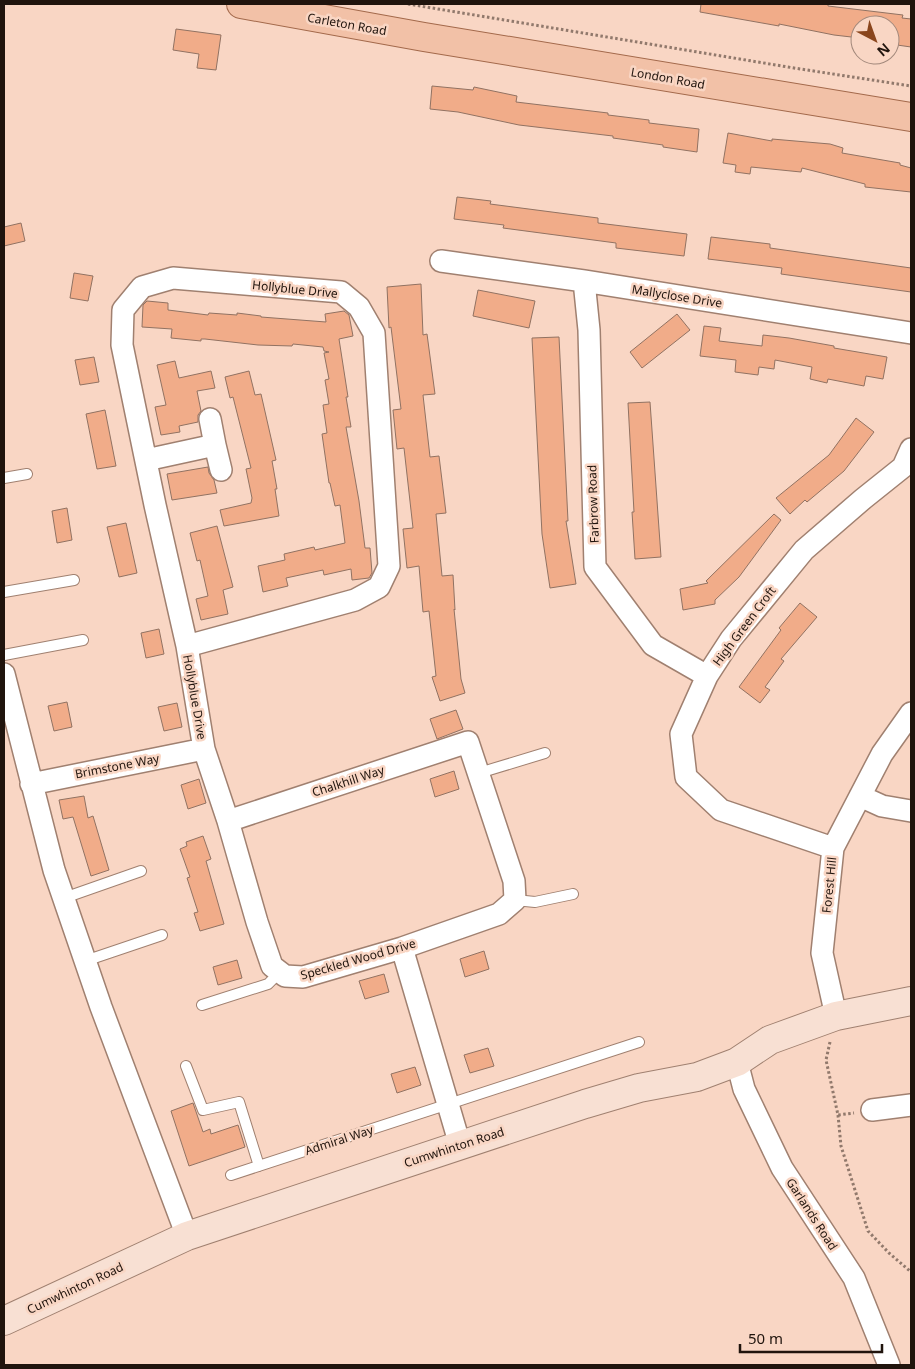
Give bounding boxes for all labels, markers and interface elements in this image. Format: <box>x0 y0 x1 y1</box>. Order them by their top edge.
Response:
street label: Carleton Road <box>306 9 388 39</box>
north arrow <box>850 15 900 65</box>
text: N <box>873 39 894 61</box>
street label: London Road <box>630 63 706 93</box>
street label: Hollyblue Drive <box>251 276 339 302</box>
street label: Mallyclose Drive <box>631 280 724 312</box>
street label: Farbrow Road <box>583 465 603 543</box>
street label: High Green Croft <box>708 582 780 669</box>
street label: Hollyblue Drive <box>179 653 211 741</box>
street label: Brimstone Way <box>73 749 161 783</box>
street label: Chalkhill Way <box>310 761 387 801</box>
street label: Forest Hill <box>818 856 840 914</box>
street label: Speckled Wood Drive <box>299 934 418 984</box>
street label: Admiral Way <box>303 1121 376 1159</box>
street label: Cumwhinton Road <box>402 1123 506 1171</box>
street label: Garlands Road <box>782 1175 842 1253</box>
street label: Cumwhinton Road <box>24 1258 126 1318</box>
scale bar <box>740 1322 882 1354</box>
text: 50 m <box>748 1328 783 1348</box>

